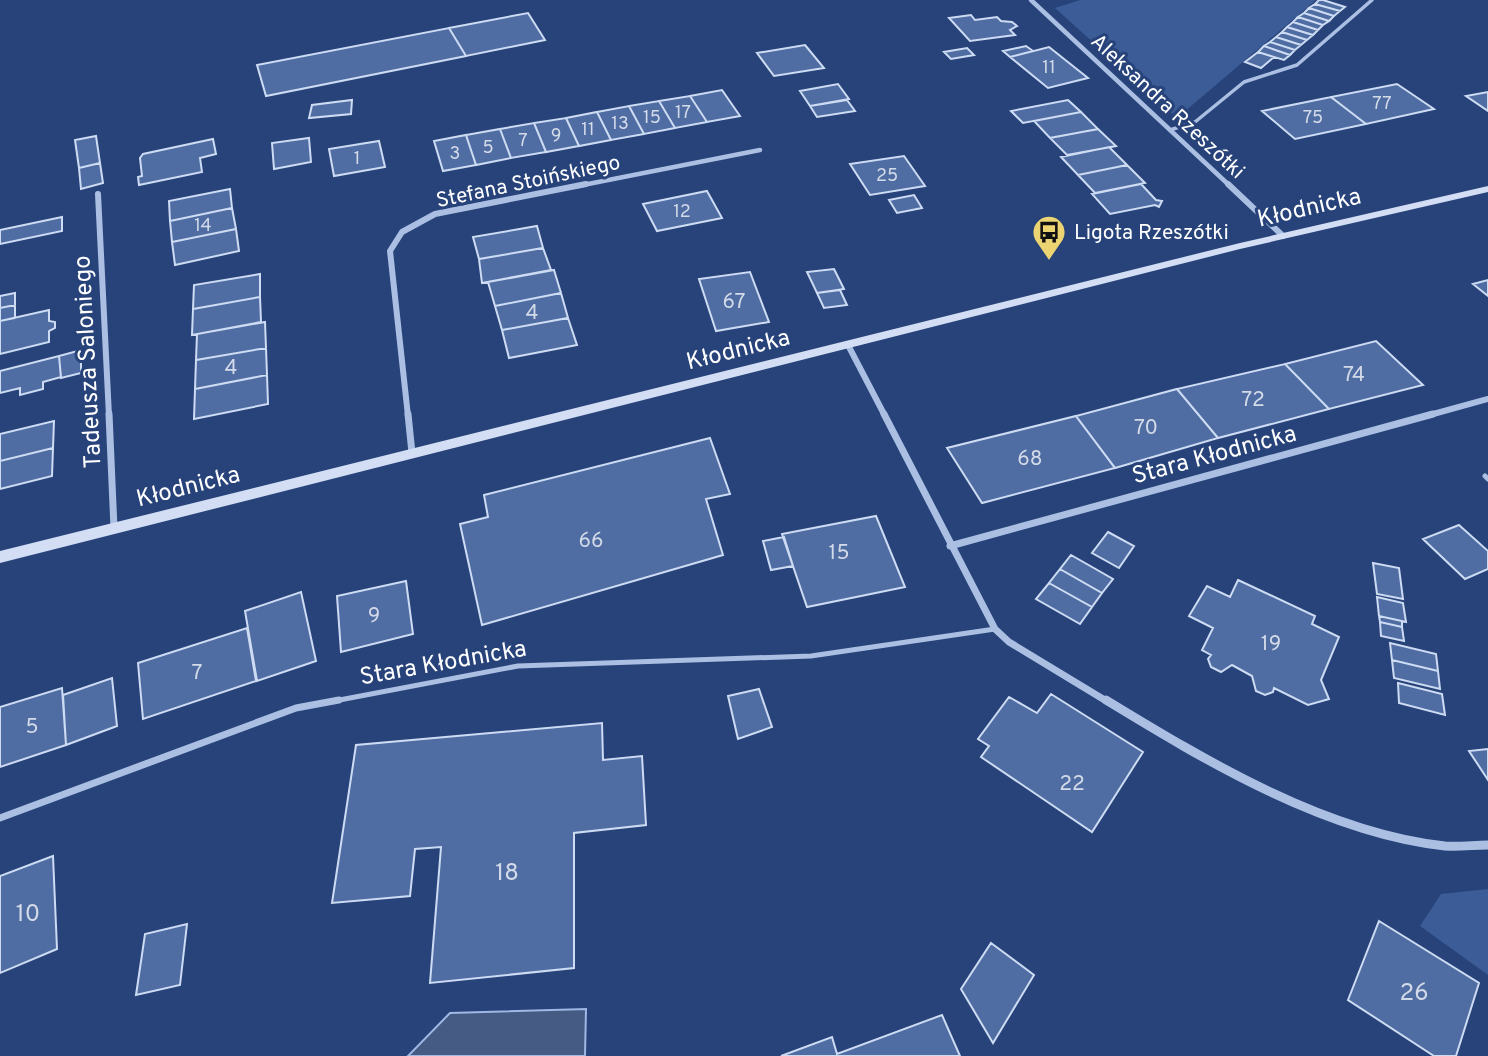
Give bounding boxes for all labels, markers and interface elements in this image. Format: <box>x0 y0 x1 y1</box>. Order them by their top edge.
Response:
street label: Aleksandra Rzeszótki <box>1084 29 1250 186</box>
house number: 11 <box>1042 57 1056 80</box>
house number: 77 <box>1372 93 1392 116</box>
house number: 17 <box>675 102 691 125</box>
house number: 15 <box>643 107 661 130</box>
house number: 75 <box>1303 107 1323 130</box>
house number: 13 <box>611 113 629 136</box>
house number: 11 <box>581 119 595 142</box>
house number: 9 <box>551 125 561 148</box>
house number: 7 <box>518 130 528 153</box>
house number: 5 <box>482 137 494 160</box>
house number: 3 <box>450 143 460 166</box>
house number: 1 <box>354 148 360 171</box>
street label: Stefana Stoińskiego <box>434 150 623 215</box>
house number: 25 <box>876 165 898 188</box>
street label: Kłodnicka <box>1255 182 1364 235</box>
house number: 12 <box>673 201 691 224</box>
bus stop icon: Ligota Rzeszótki <box>1030 213 1068 262</box>
house number: 14 <box>194 215 212 238</box>
place label: Ligota Rzeszótki <box>1074 220 1229 247</box>
street label: Tadeusza Saloniego <box>68 255 110 469</box>
house number: 67 <box>722 289 746 316</box>
house number: 4 <box>525 300 539 327</box>
street label: Kłodnicka <box>684 324 793 378</box>
house number: 4 <box>224 355 238 382</box>
house number: 74 <box>1343 362 1365 389</box>
house number: 72 <box>1241 387 1265 414</box>
house number: 70 <box>1134 415 1158 442</box>
street label: Stara Kłodnicka <box>1129 420 1300 492</box>
house number: 68 <box>1017 446 1043 473</box>
street label: Kłodnicka <box>134 461 243 515</box>
house number: 66 <box>578 528 604 555</box>
house number: 15 <box>829 540 849 567</box>
house number: 9 <box>368 603 380 630</box>
house number: 19 <box>1261 631 1281 658</box>
street label: Stara Kłodnicka <box>358 635 529 693</box>
house number: 7 <box>192 660 203 687</box>
house number: 5 <box>25 714 39 741</box>
house number: 22 <box>1059 771 1085 798</box>
house number: 18 <box>495 859 519 889</box>
house number: 10 <box>16 900 40 930</box>
house number: 26 <box>1399 979 1429 1009</box>

